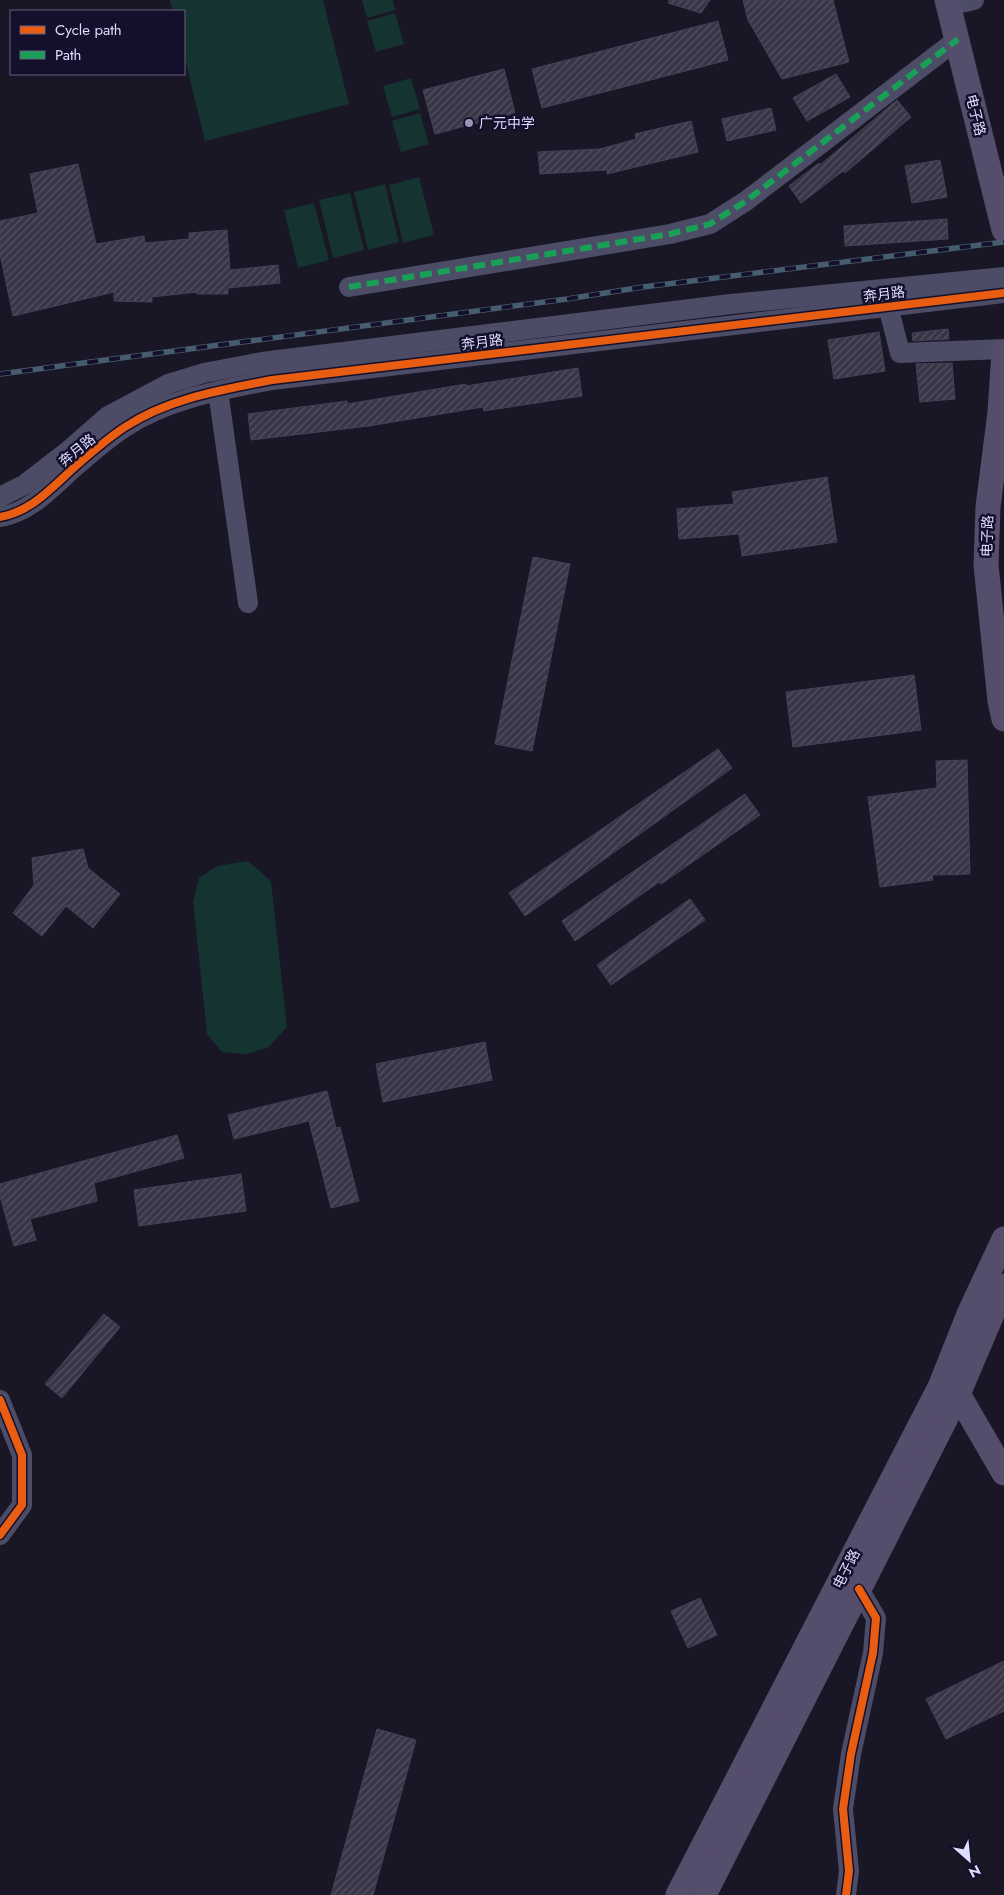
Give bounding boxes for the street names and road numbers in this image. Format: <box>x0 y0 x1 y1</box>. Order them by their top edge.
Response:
street label: 电子路 <box>961 92 991 138</box>
street label: 奔月路 <box>862 282 906 306</box>
street label: 奔月路 <box>460 330 504 354</box>
street label: 奔月路 <box>54 429 100 471</box>
street label: 电子路 <box>976 515 998 557</box>
street label: 电子路 <box>828 1546 864 1592</box>

